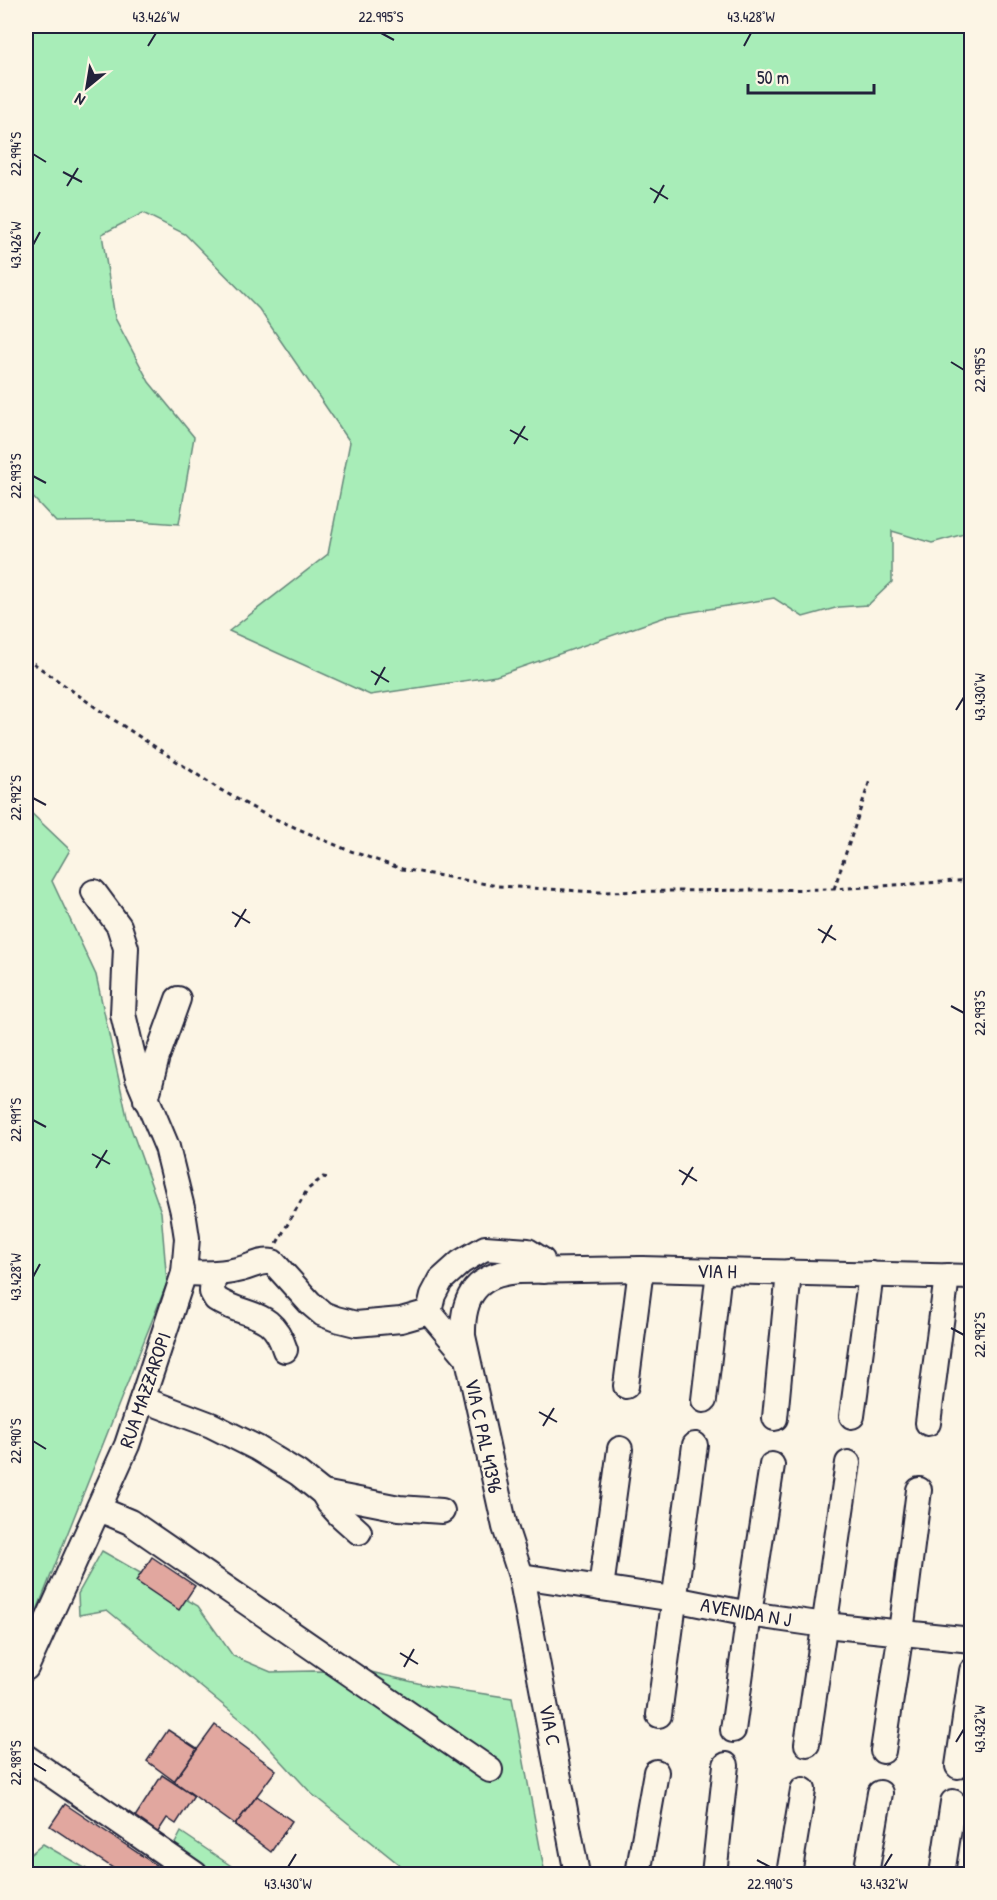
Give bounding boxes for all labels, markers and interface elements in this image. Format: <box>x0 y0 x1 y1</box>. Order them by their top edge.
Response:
text: 43.426°W <box>133 6 180 27</box>
text: 22.995°S <box>359 6 404 27</box>
text: 43.428°W <box>727 6 775 27</box>
north arrow <box>57 57 117 117</box>
scale bar <box>748 57 874 95</box>
text: 50 m <box>757 65 789 90</box>
text: N <box>70 88 89 112</box>
text: 22.994°S <box>5 132 26 176</box>
text: 43.426°W <box>5 221 26 268</box>
text: 22.995°S <box>969 347 990 392</box>
text: 22.993°S <box>5 453 26 499</box>
text: 43.430°W <box>969 673 990 721</box>
text: 22.992°S <box>5 775 26 821</box>
text: 22.993°S <box>969 990 990 1036</box>
text: 22.991°S <box>5 1098 26 1142</box>
text: 43.428°W <box>5 1253 26 1301</box>
street label: VIA H <box>697 1257 737 1284</box>
text: 22.992°S <box>969 1312 990 1358</box>
street label: RUA MAZZAROPI <box>112 1328 177 1451</box>
street label: VIA C PAL 41396 <box>459 1376 510 1496</box>
text: 22.990°S <box>5 1418 26 1464</box>
street label: AVENIDA N J <box>699 1590 794 1633</box>
street label: VIA C <box>533 1702 568 1748</box>
text: 43.432°W <box>969 1704 990 1753</box>
text: 22.989°S <box>5 1740 26 1786</box>
text: 43.430°W <box>264 1873 312 1894</box>
text: 22.990°S <box>747 1873 793 1894</box>
text: 43.432°W <box>860 1873 909 1894</box>

